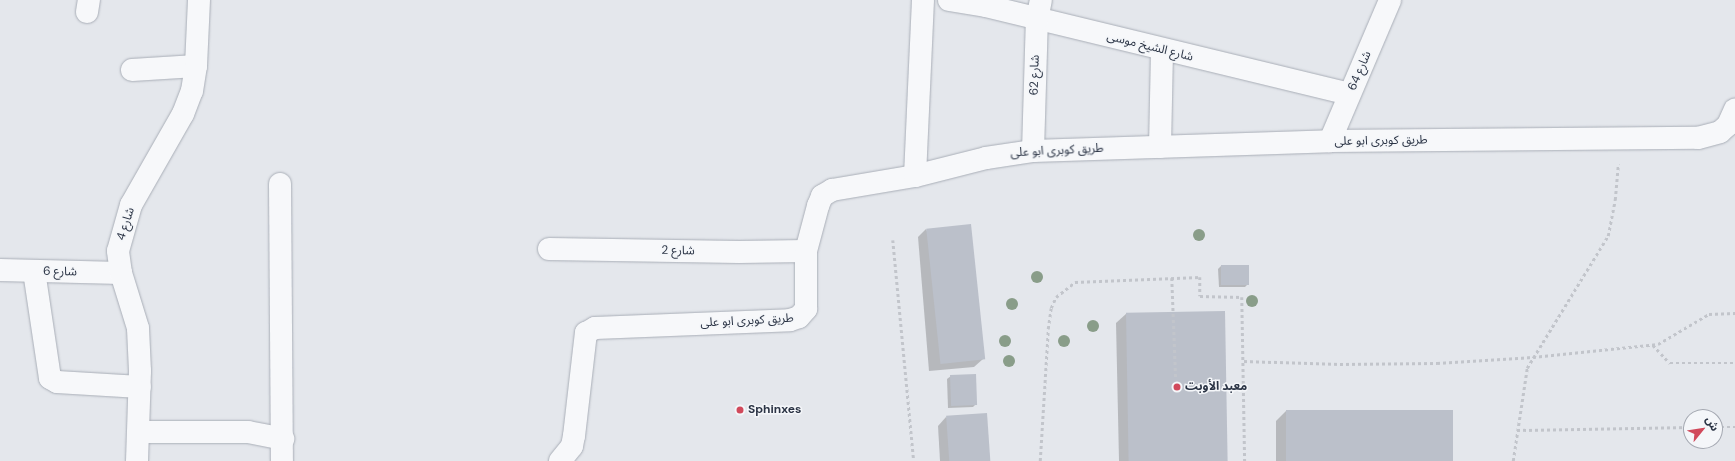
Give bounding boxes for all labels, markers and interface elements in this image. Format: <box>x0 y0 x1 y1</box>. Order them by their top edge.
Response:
street label: شارع الشيخ موسى <box>1105 29 1195 65</box>
street label: شارع 64 <box>1345 49 1375 93</box>
street label: شارع 62 <box>1027 54 1043 96</box>
street label: طريق كوبرى ابو على <box>1334 133 1428 149</box>
street label: طريق كوبرى ابو على <box>1010 141 1104 161</box>
street label: شارع 4 <box>114 206 138 242</box>
street label: شارع 2 <box>661 244 695 258</box>
street label: شارع 6 <box>43 265 77 279</box>
street label: طريق كوبرى ابو على <box>700 311 794 331</box>
place label: معبد الأوبت <box>1185 380 1247 394</box>
marker: معبد الأوبت <box>1172 382 1182 392</box>
place label: Sphinxes <box>748 403 801 417</box>
marker: Sphinxes <box>735 405 745 415</box>
north arrow <box>1683 409 1723 449</box>
text: ش <box>1703 413 1722 434</box>

